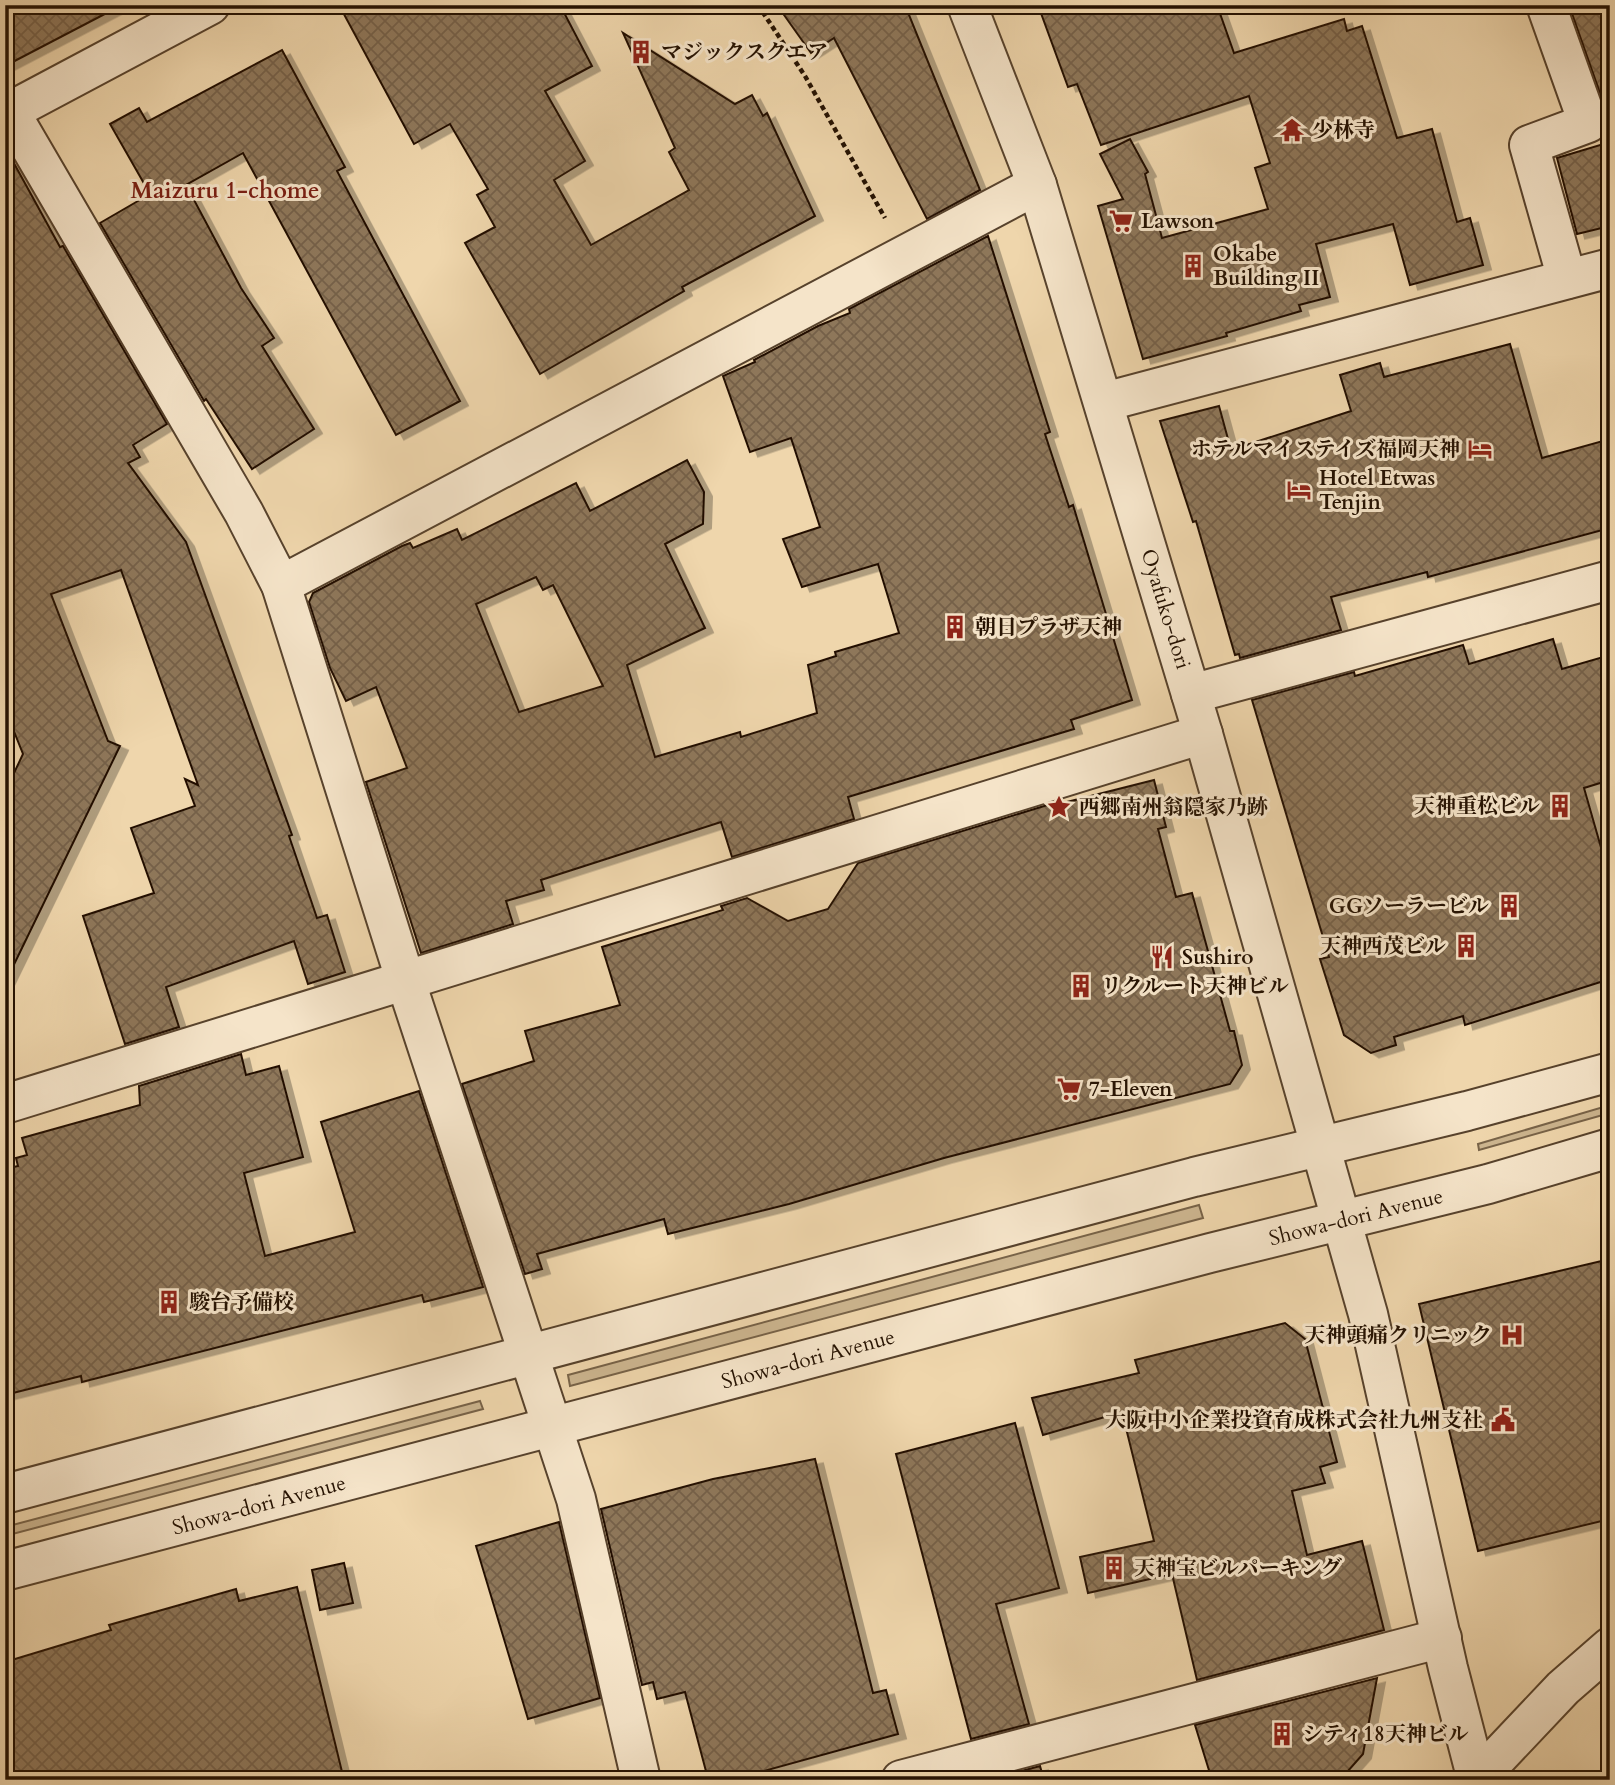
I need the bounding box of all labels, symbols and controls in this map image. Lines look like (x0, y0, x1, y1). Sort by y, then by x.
building icon: マジックスクエア (627, 38, 655, 66)
place label: マジックスクエア (661, 38, 828, 67)
temple icon: 少林寺 (1278, 116, 1306, 144)
place label: 少林寺 (1312, 116, 1375, 145)
district label: Maizuru 1-chome (131, 175, 319, 206)
supermarket icon: Lawson (1107, 207, 1135, 235)
place label: Lawson (1141, 207, 1215, 236)
place label: Okabe Building II (1213, 240, 1319, 293)
building icon: Okabe Building II (1179, 252, 1207, 280)
place label: ホテルマイステイズ福岡天神 (1191, 435, 1460, 464)
hotel icon: ホテルマイステイズ福岡天神 (1466, 435, 1494, 463)
place label: Hotel Etwas Tenjin (1319, 464, 1435, 517)
hotel icon: Hotel Etwas Tenjin (1285, 476, 1313, 504)
street label: Oyafuko-dori (1133, 545, 1198, 673)
building icon: 朝日プラザ天神 (941, 613, 969, 641)
place label: 朝日プラザ天神 (975, 613, 1122, 642)
place label: 天神重松ビル (1414, 792, 1540, 821)
building icon: 天神重松ビル (1546, 792, 1574, 820)
place icon: 西郷南州翁隠家乃跡 (1045, 793, 1073, 821)
place label: 西郷南州翁隠家乃跡 (1079, 793, 1268, 822)
place label: GGソーラービル (1329, 892, 1489, 921)
building icon: GGソーラービル (1495, 892, 1523, 920)
place label: 天神西茂ビル (1320, 932, 1446, 961)
building icon: 天神西茂ビル (1452, 932, 1480, 960)
restaurant icon: Sushiro (1148, 943, 1176, 971)
place label: Sushiro (1182, 943, 1254, 972)
building icon: リクルート天神ビル (1067, 972, 1095, 1000)
place label: リクルート天神ビル (1101, 972, 1289, 1001)
supermarket icon: 7-Eleven (1055, 1075, 1083, 1103)
place label: 7-Eleven (1089, 1075, 1173, 1104)
street label: Showa-dori Avenue (1266, 1182, 1446, 1253)
building icon: 駿台予備校 (155, 1288, 183, 1316)
place label: 駿台予備校 (189, 1288, 294, 1317)
place label: 天神頭痛クリニック (1304, 1321, 1492, 1350)
hospital icon: 天神頭痛クリニック (1498, 1321, 1526, 1349)
street label: Showa-dori Avenue (718, 1322, 898, 1397)
place label: 大阪中小企業投資育成株式会社九州支社 (1105, 1406, 1483, 1435)
public building icon: 大阪中小企業投資育成株式会社九州支社 (1489, 1406, 1517, 1434)
street label: Showa-dori Avenue (169, 1468, 349, 1543)
building icon: 天神宝ビルパーキング (1100, 1554, 1128, 1582)
place label: 天神宝ビルパーキング (1134, 1554, 1342, 1583)
building icon: シティ18天神ビル (1268, 1720, 1296, 1748)
place label: シティ18天神ビル (1302, 1720, 1469, 1749)

